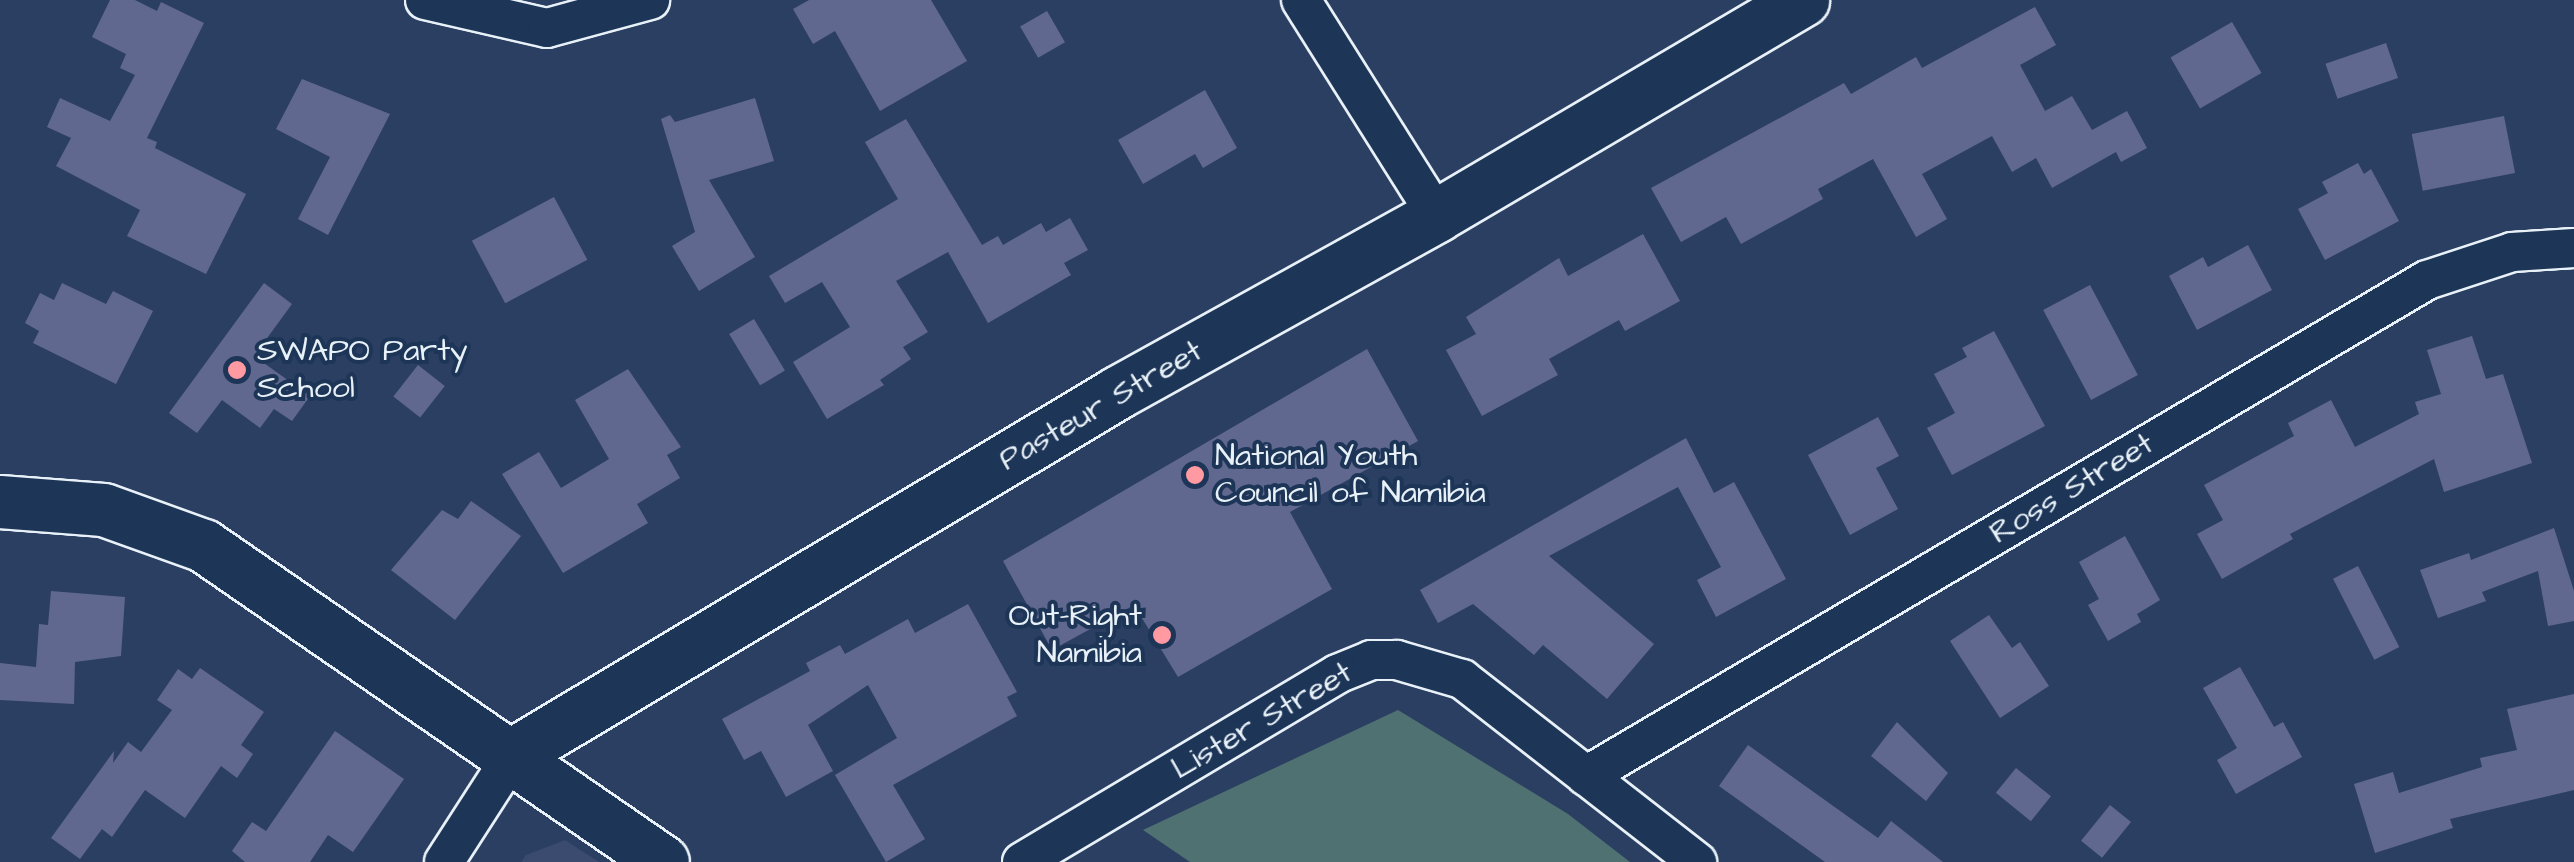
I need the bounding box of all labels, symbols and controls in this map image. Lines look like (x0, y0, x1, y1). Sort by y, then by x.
street label: Pasteur Street (992, 332, 1210, 480)
place label: SWAPO Party School (257, 333, 468, 408)
marker: SWAPO Party School (226, 359, 248, 381)
street label: Ross Street (1983, 425, 2161, 553)
place label: National Youth Council of Namibia (1215, 438, 1486, 513)
marker: National Youth Council of Namibia (1184, 464, 1206, 486)
place label: Out-Right Namibia (1008, 598, 1142, 673)
marker: Out-Right Namibia (1151, 624, 1173, 646)
street label: Lister Street (1165, 654, 1359, 788)

